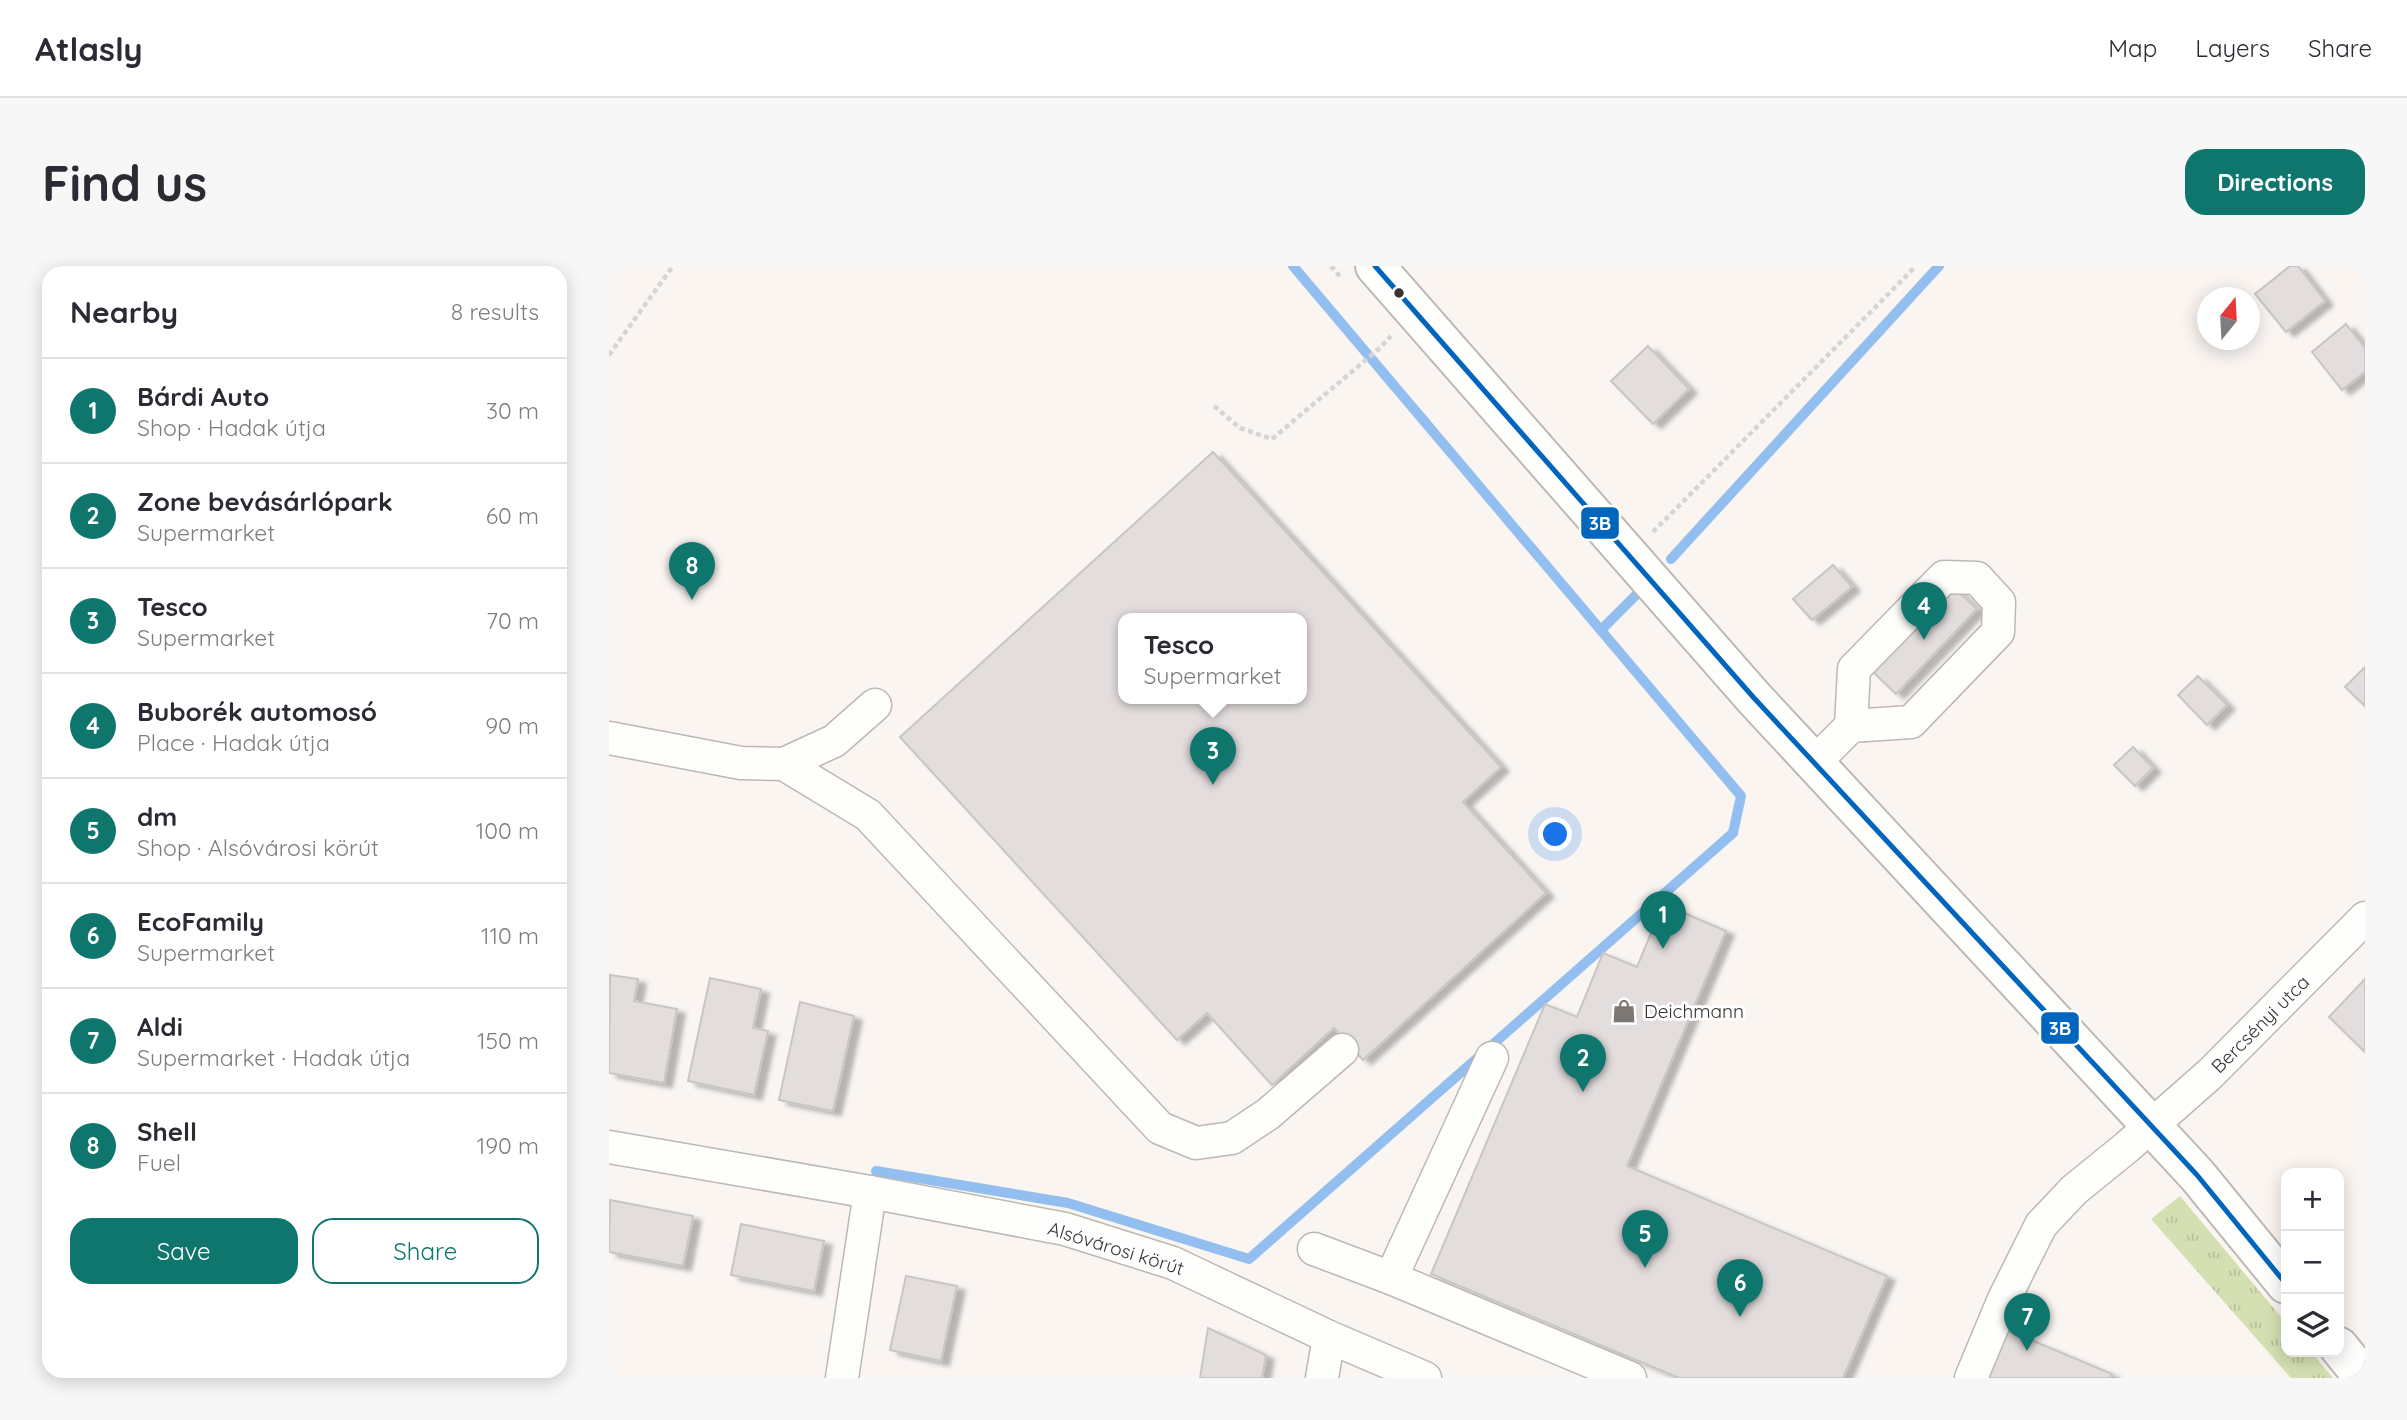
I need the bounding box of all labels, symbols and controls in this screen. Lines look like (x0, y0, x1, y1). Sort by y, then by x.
text: Atlasly (35, 28, 143, 69)
text: Map (2108, 33, 2157, 63)
text: Layers (2195, 33, 2270, 63)
text: Share (2308, 33, 2372, 63)
button: Directions (2185, 149, 2365, 215)
text: Find us (42, 152, 207, 213)
unlabelled marker (1392, 286, 1406, 300)
north arrow (2197, 287, 2260, 350)
text: Nearby (70, 293, 178, 331)
text: 8 results (451, 297, 539, 326)
text: Bárdi Auto (137, 380, 269, 413)
text: 1 (89, 396, 97, 425)
text: 30 m (486, 396, 539, 425)
text: Shop · Hadak útja (137, 413, 326, 442)
text: Zone bevásárlópark (137, 485, 393, 518)
text: 2 (86, 501, 100, 530)
text: 60 m (486, 501, 539, 530)
line badge: 3B (1580, 506, 1620, 540)
text: 3B (1589, 511, 1611, 535)
text: Supermarket (137, 518, 275, 547)
pin: 8 (669, 542, 715, 600)
pin: 4 (1901, 582, 1947, 640)
text: Tesco (137, 590, 208, 623)
text: 3 (87, 606, 99, 635)
text: 70 m (486, 606, 539, 635)
popup (1118, 613, 1307, 704)
text: Supermarket (137, 623, 275, 652)
text: Tesco (1143, 628, 1214, 661)
text: Supermarket (1143, 661, 1282, 690)
text: Buborék automosó (137, 695, 377, 728)
text: 4 (86, 711, 100, 740)
text: 90 m (485, 711, 539, 740)
pin: 3 (1190, 727, 1236, 785)
text: Place · Hadak útja (137, 728, 330, 757)
text: dm (137, 800, 177, 833)
text: 5 (86, 816, 100, 845)
text: 100 m (476, 816, 539, 845)
your location (1538, 817, 1572, 851)
text: Shop · Alsóvárosi körút (137, 833, 379, 862)
pin: 1 (1640, 891, 1686, 949)
text: EcoFamily (137, 905, 264, 938)
text: 6 (87, 921, 99, 950)
text: 110 m (481, 921, 539, 950)
text: Supermarket (137, 938, 275, 967)
street label: Bercsényi utca (2206, 970, 2314, 1078)
shop icon: Deichmann (1610, 997, 1638, 1025)
place label: Deichmann (1644, 999, 1744, 1023)
text: Aldi (137, 1010, 183, 1043)
line badge: 3B (2040, 1011, 2080, 1045)
text: 3B (2049, 1016, 2071, 1040)
text: 7 (87, 1026, 99, 1055)
text: 150 m (477, 1026, 539, 1055)
pin: 2 (1560, 1034, 1606, 1092)
text: Supermarket · Hadak útja (137, 1043, 410, 1072)
text: Shell (137, 1115, 197, 1148)
text: 8 (87, 1131, 99, 1160)
text: 190 m (477, 1131, 539, 1160)
text: Fuel (137, 1148, 181, 1177)
map controls (2281, 1168, 2344, 1357)
button: + (2281, 1168, 2344, 1231)
pin: 5 (1622, 1210, 1668, 1268)
street label: Alsóvárosi körút (1045, 1216, 1187, 1280)
button: Save (70, 1218, 298, 1284)
button: Share (312, 1218, 539, 1284)
button: − (2281, 1231, 2344, 1294)
pin: 6 (1717, 1259, 1763, 1317)
pin: 7 (2004, 1293, 2050, 1351)
button: layers (2281, 1294, 2344, 1357)

